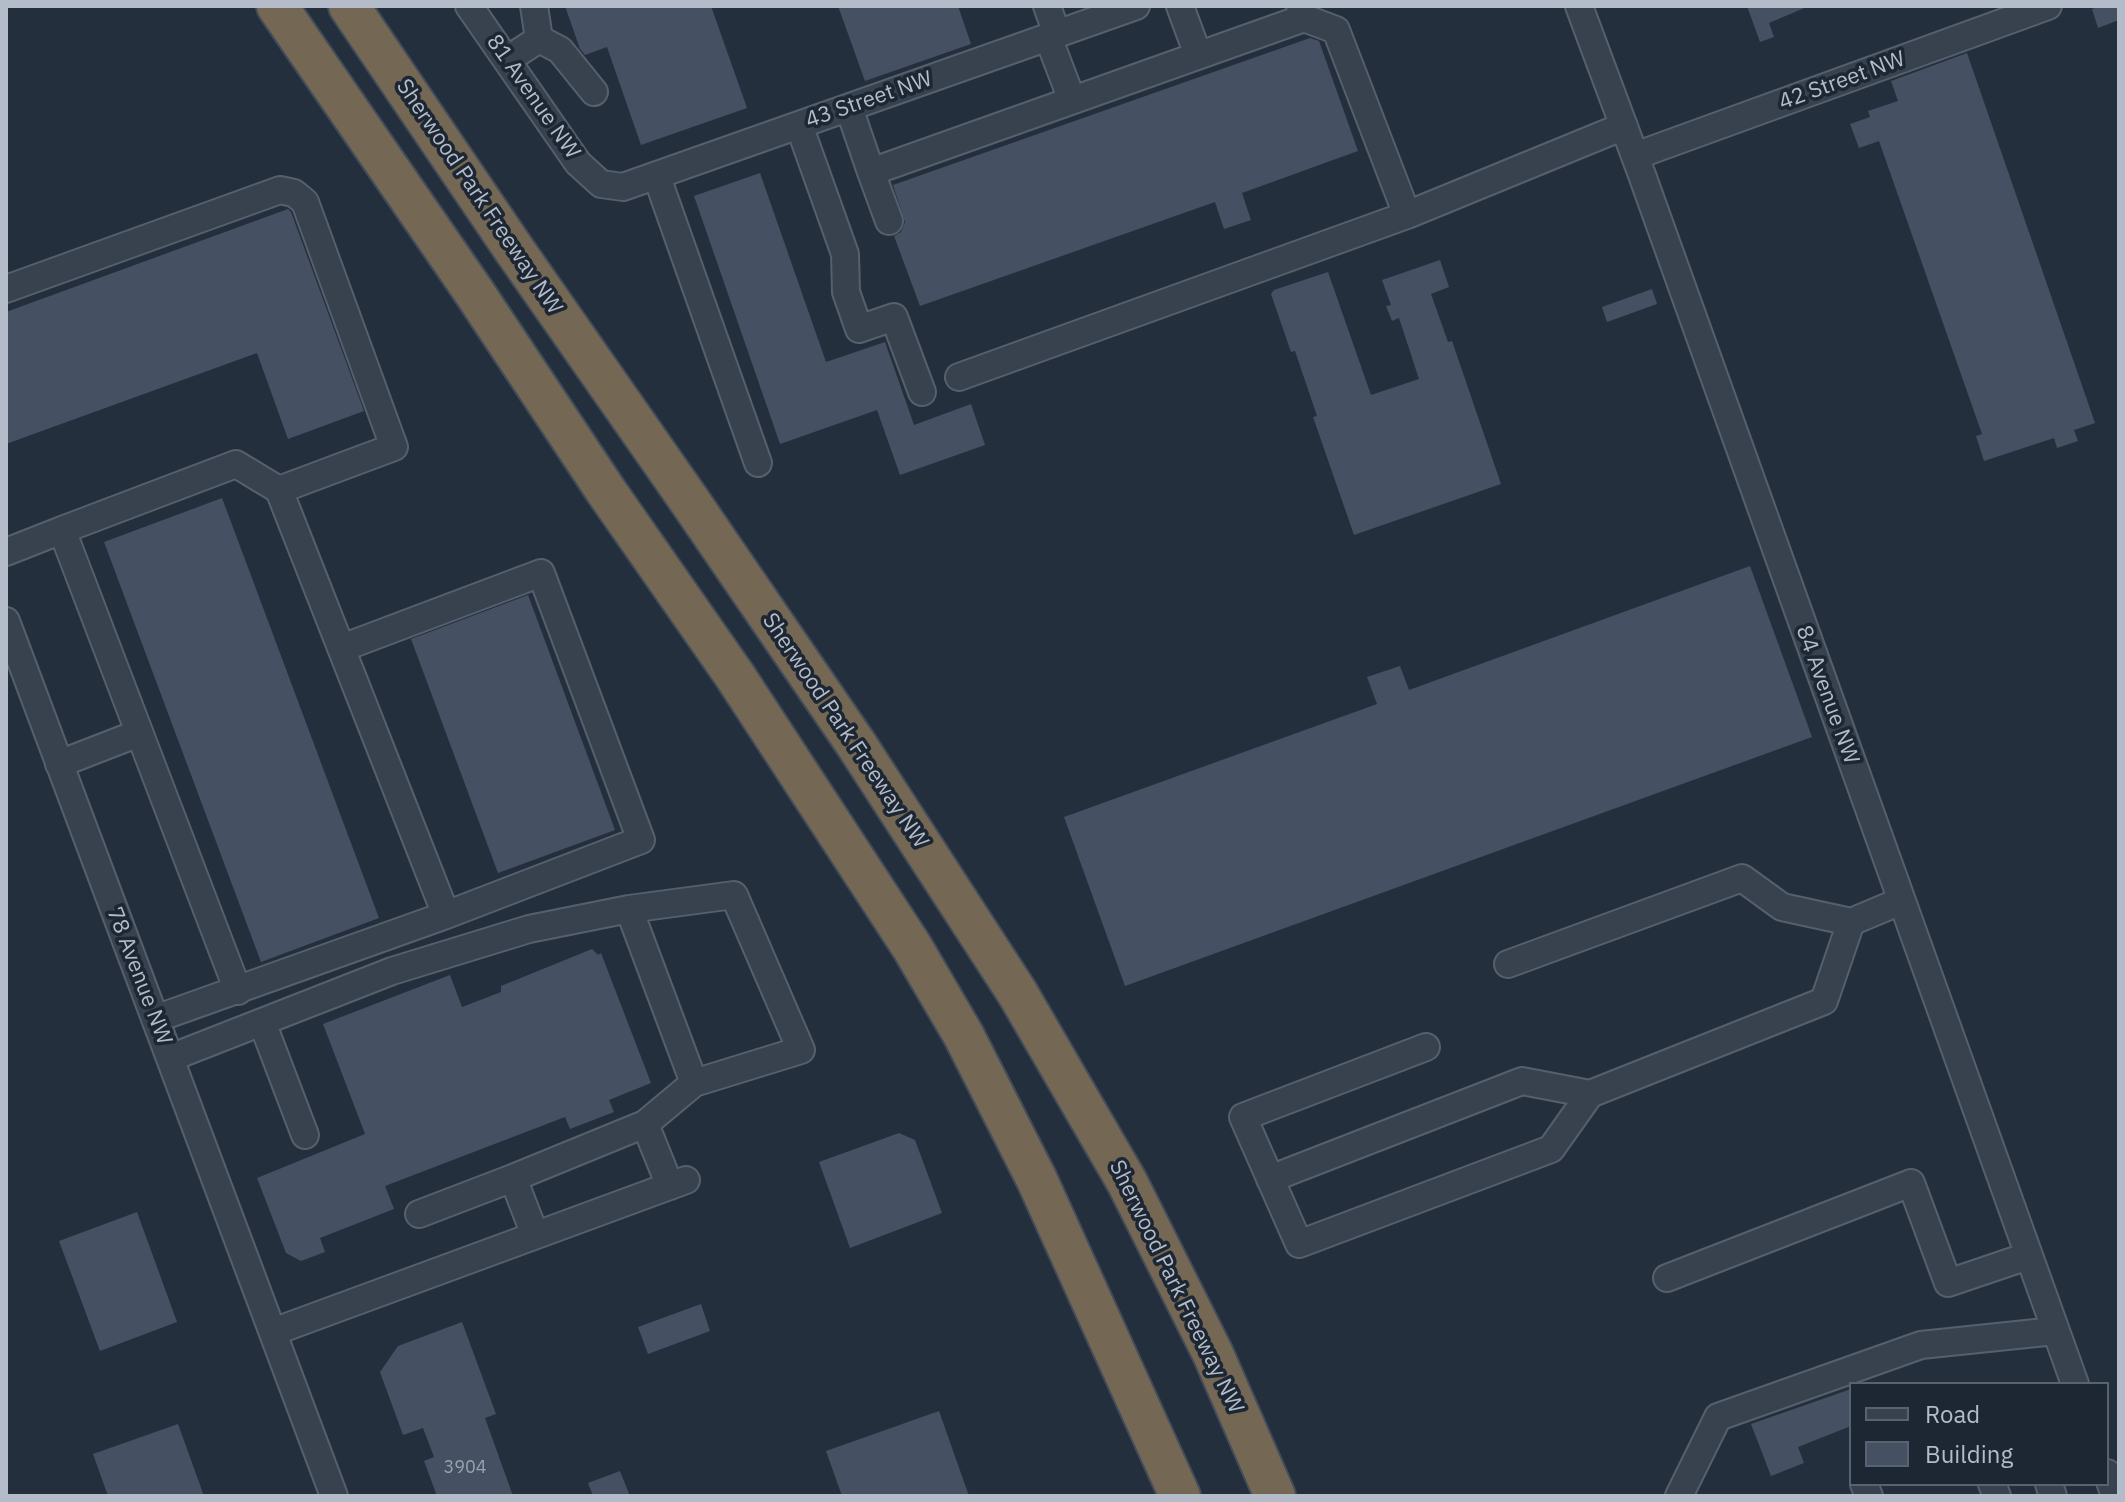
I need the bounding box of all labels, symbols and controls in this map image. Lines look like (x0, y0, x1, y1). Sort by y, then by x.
street label: 81 Avenue NW (480, 30, 586, 164)
street label: 42 Street NW (1775, 46, 1909, 116)
street label: 43 Street NW (802, 66, 936, 134)
street label: Sherwood Park Freeway NW (390, 74, 568, 320)
street label: Sherwood Park Freeway NW (756, 608, 934, 854)
street label: 84 Avenue NW (1790, 622, 1864, 768)
street label: 78 Avenue NW (101, 903, 177, 1049)
street label: Sherwood Park Freeway NW (1103, 1156, 1249, 1418)
legend (1849, 1382, 2109, 1486)
text: Road (1925, 1398, 1980, 1430)
text: Building (1925, 1438, 2013, 1470)
house number: 3904 (443, 1457, 487, 1479)

